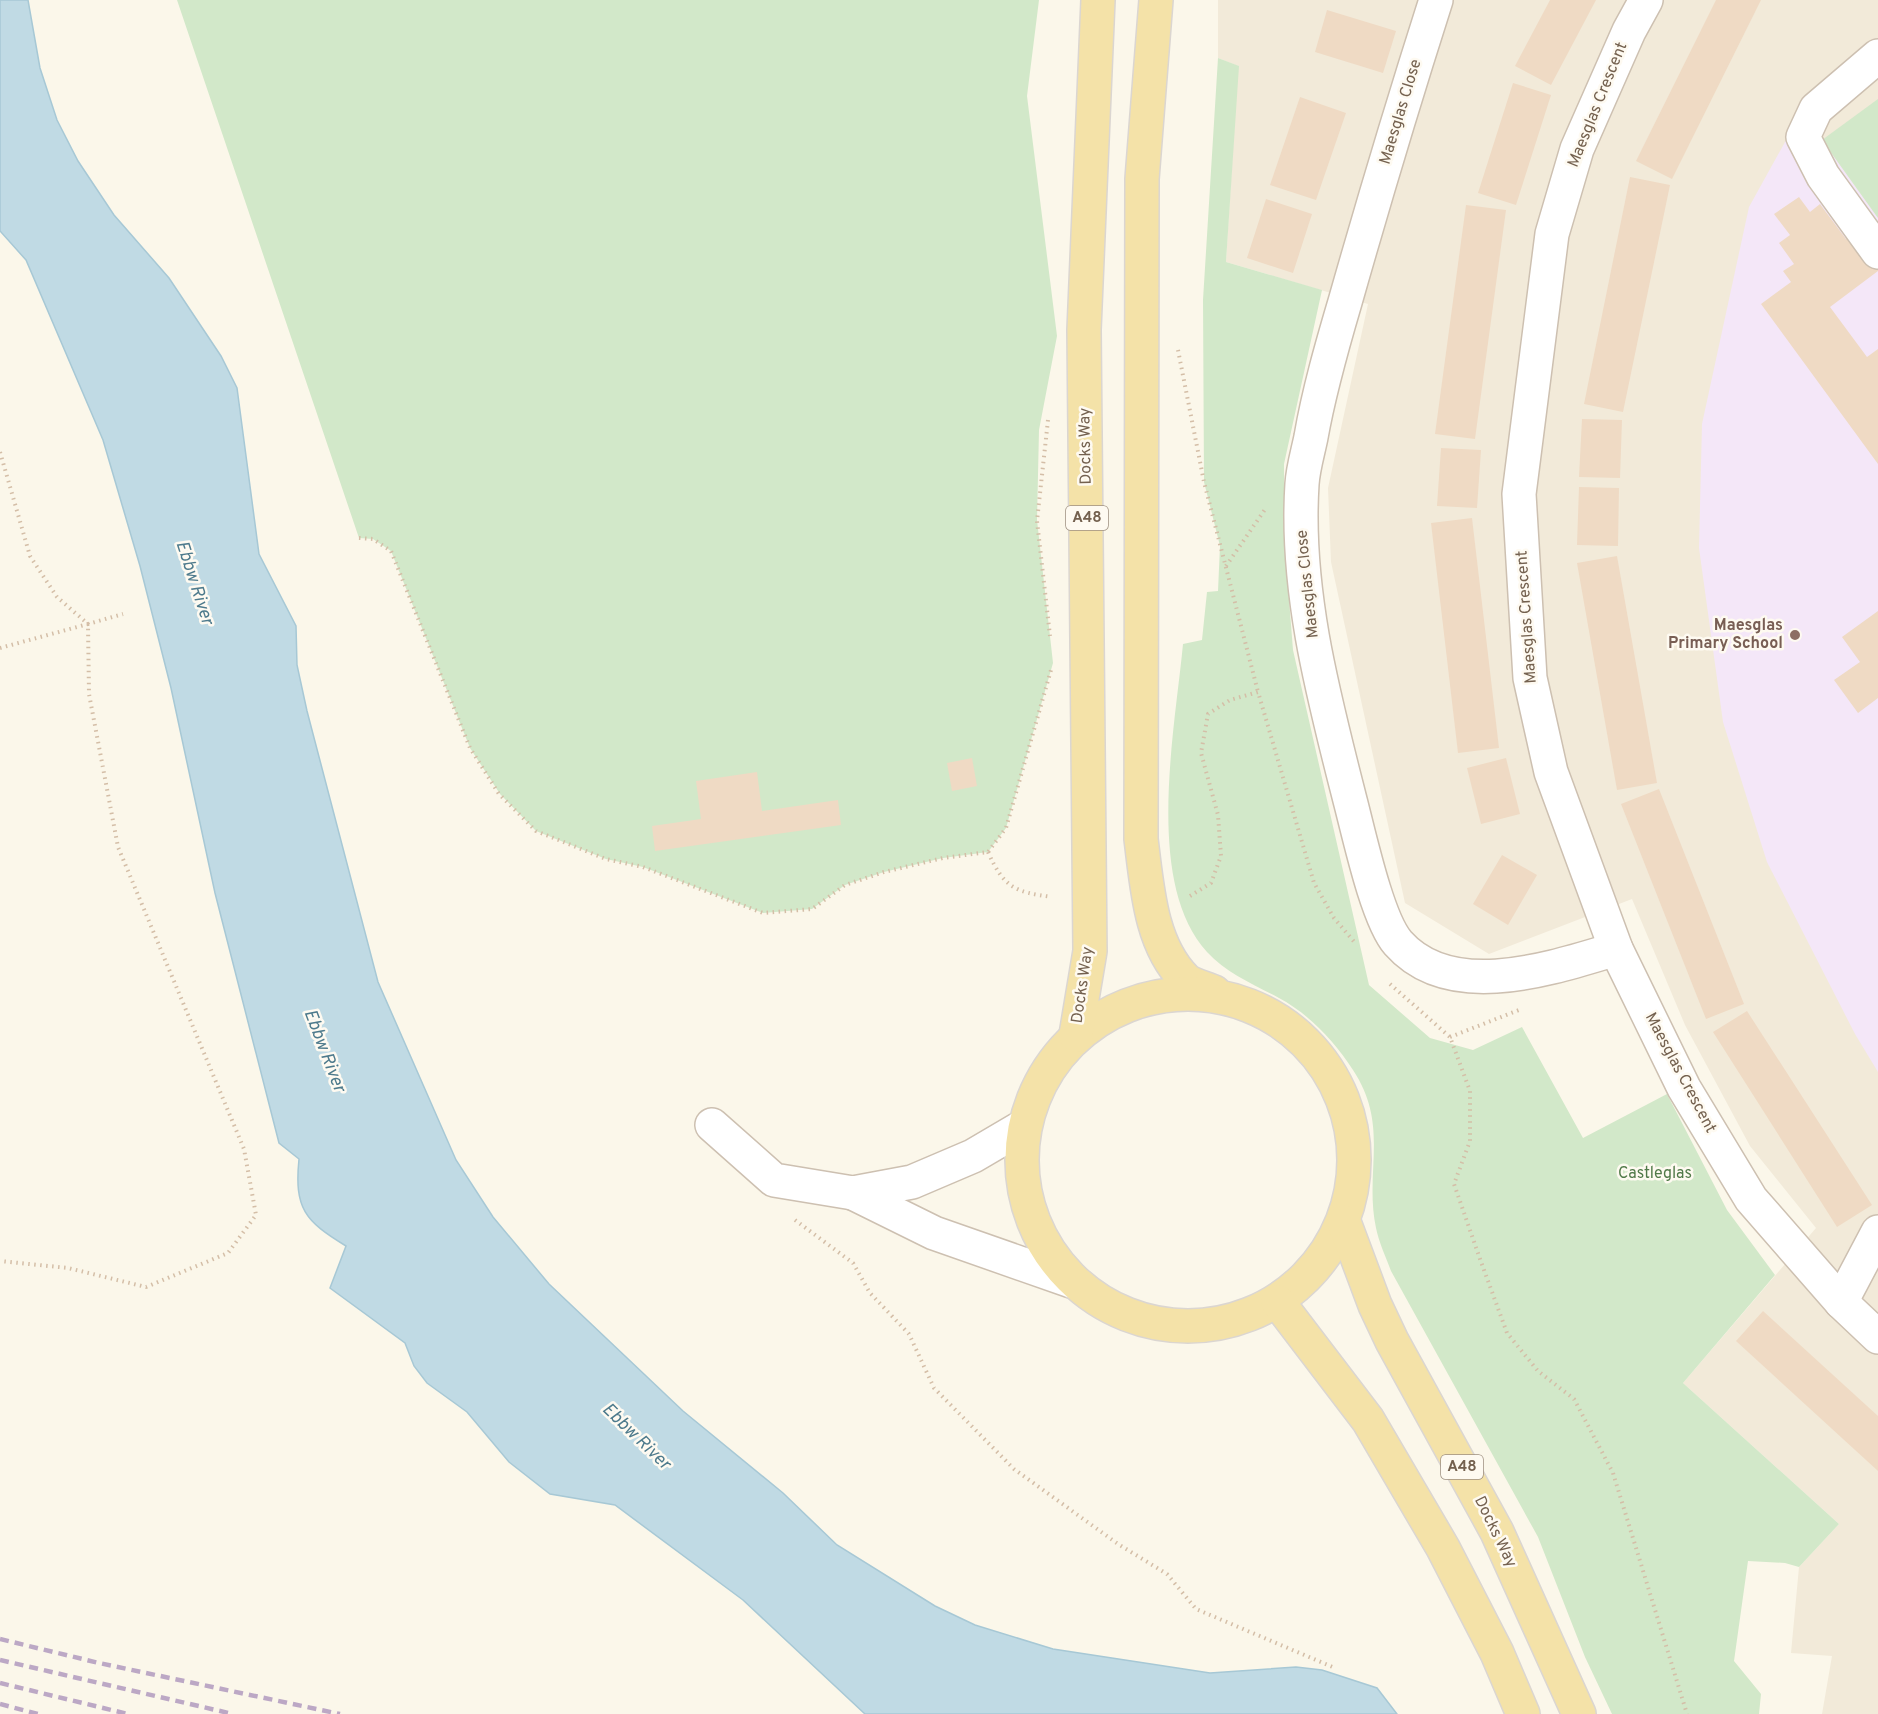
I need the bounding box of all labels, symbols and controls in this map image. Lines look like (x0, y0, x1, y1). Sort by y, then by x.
street label: Maesglas Crescent (1564, 39, 1632, 171)
street label: Maesglas Close (1376, 57, 1426, 167)
street label: Docks Way (1075, 407, 1097, 485)
road number: A48 (1066, 506, 1108, 530)
street label: Maesglas Close (1292, 529, 1324, 639)
water label: Ebbw River (170, 538, 219, 630)
street label: Maesglas Crescent (1512, 550, 1542, 684)
place label: Maesglas Primary School (1668, 616, 1783, 654)
marker: Maesglas Primary School (1788, 628, 1802, 642)
street label: Docks Way (1068, 946, 1098, 1024)
water label: Ebbw River (298, 1006, 351, 1098)
street label: Maesglas Crescent (1640, 1009, 1720, 1137)
park label: Castleglas (1618, 1164, 1692, 1184)
water label: Ebbw River (597, 1399, 677, 1477)
road number: A48 (1441, 1455, 1483, 1479)
street label: Docks Way (1469, 1493, 1521, 1571)

